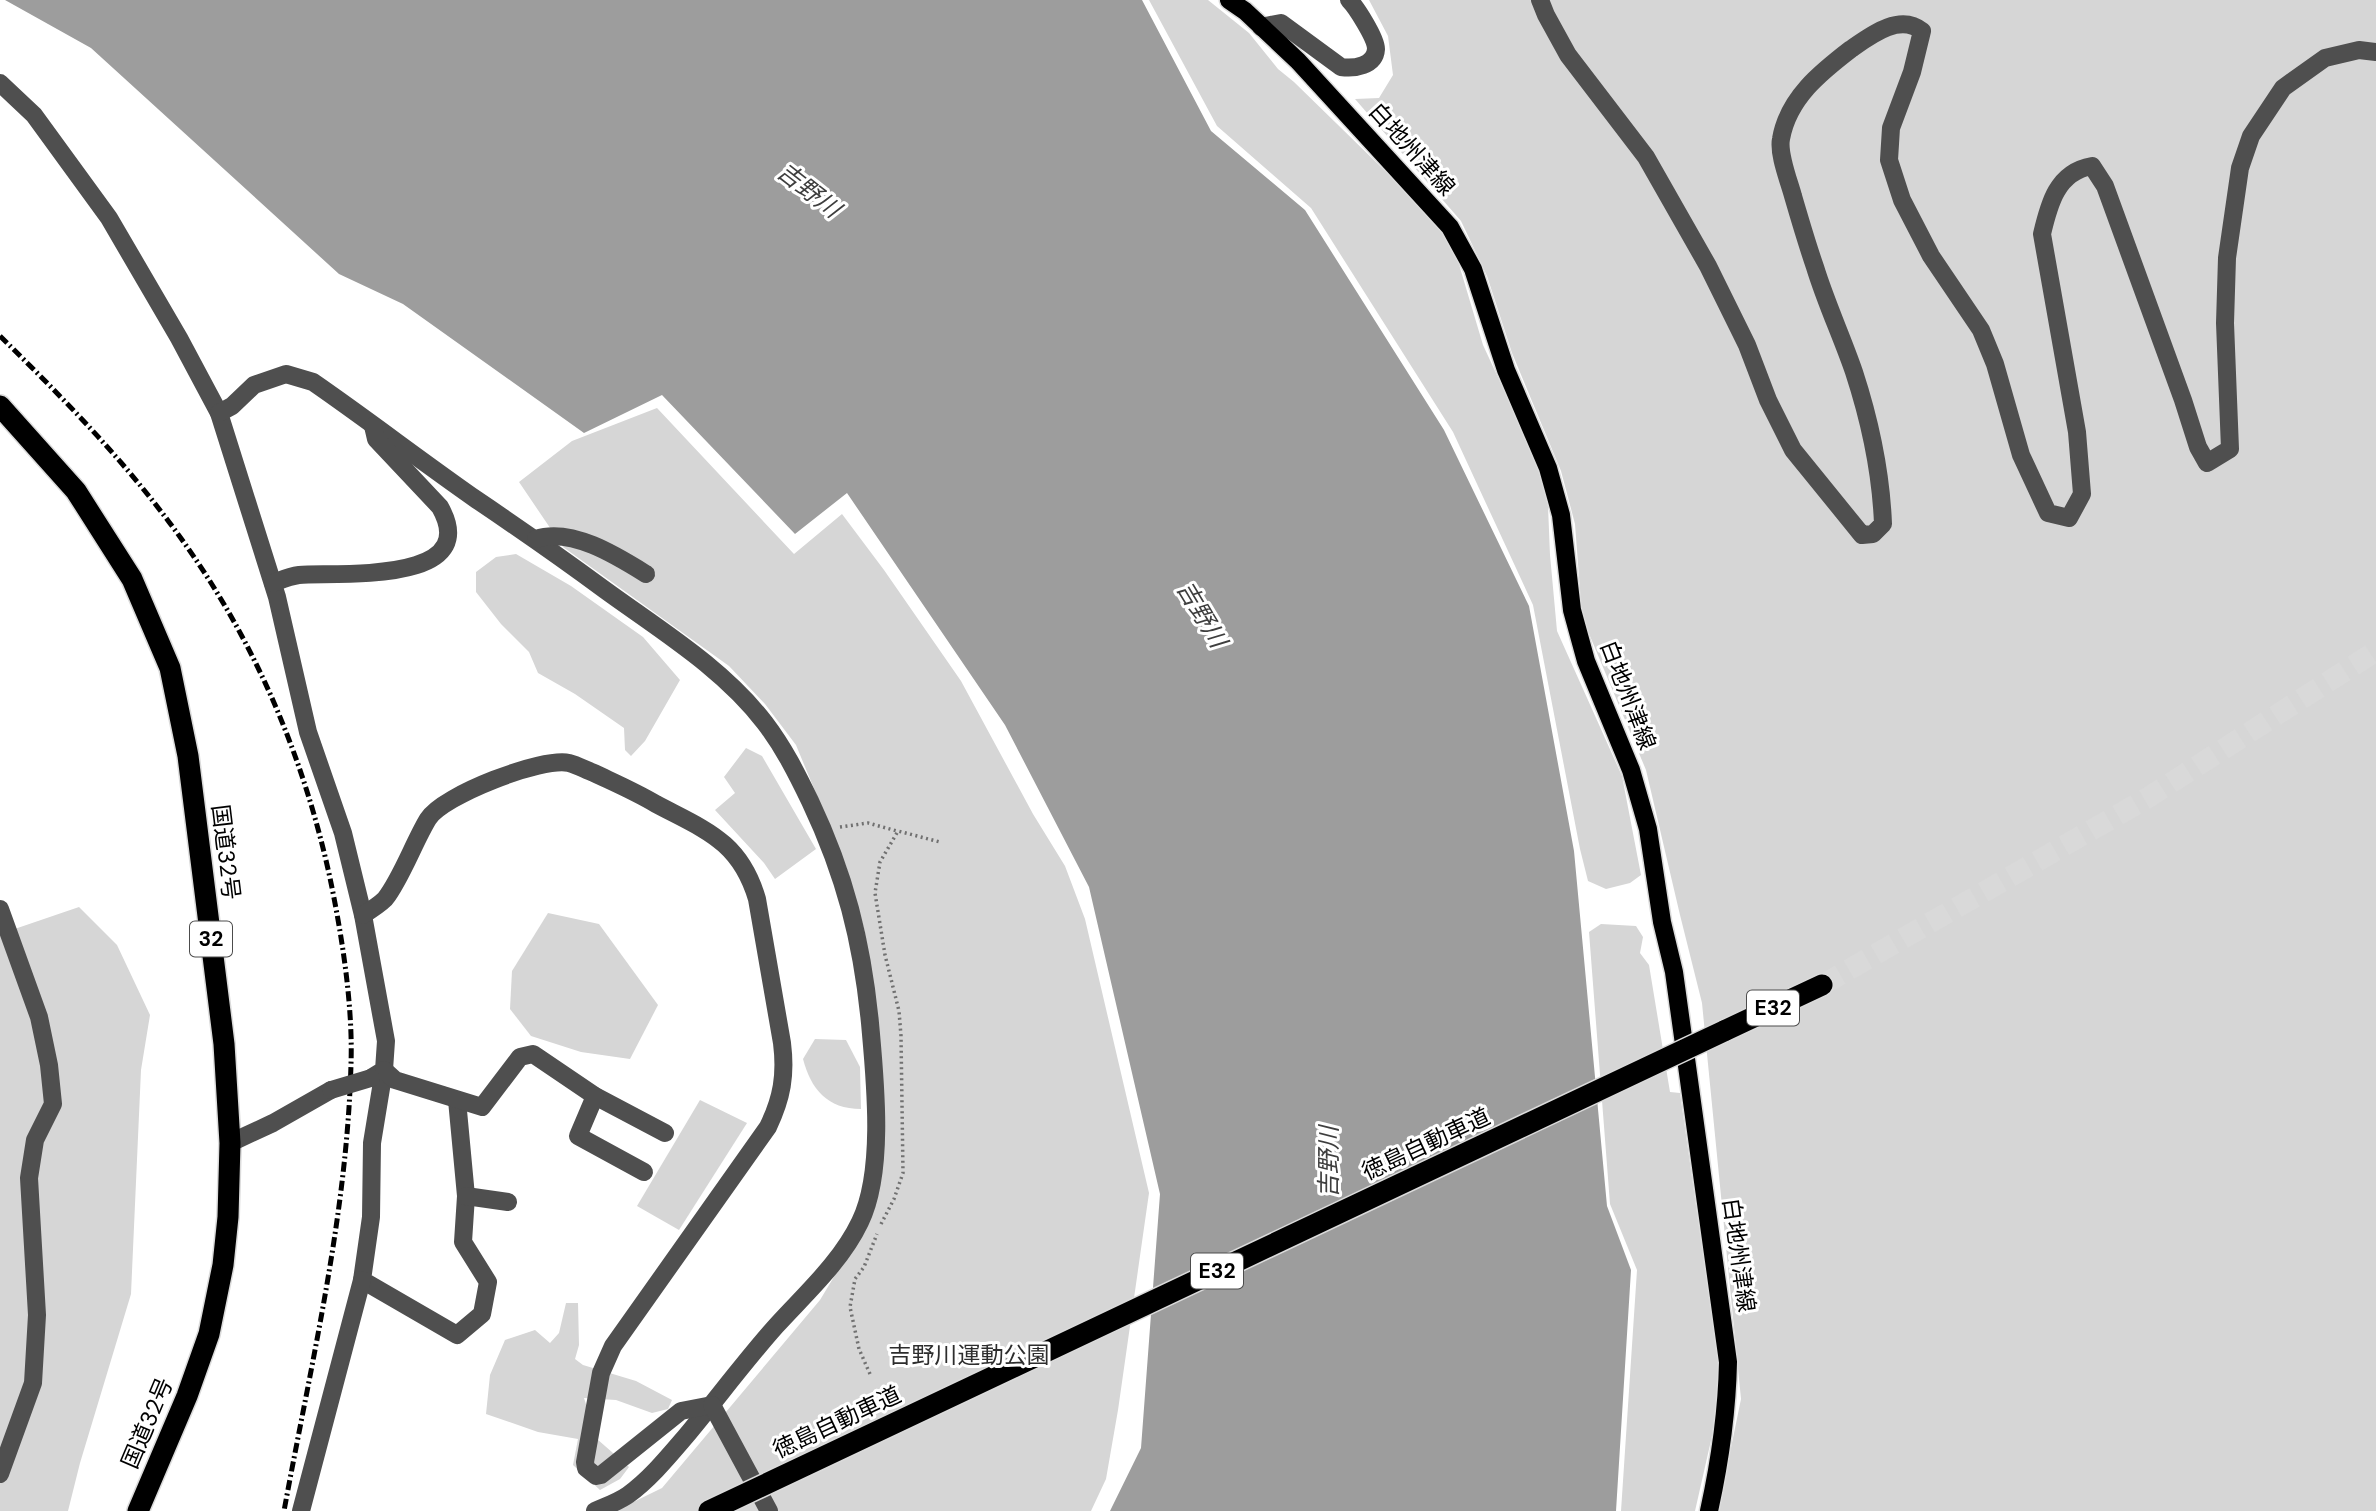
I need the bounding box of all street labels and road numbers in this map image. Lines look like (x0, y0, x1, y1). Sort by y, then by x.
street label: 白地州津線 (1362, 96, 1462, 202)
street label: 白地州津線 (1593, 636, 1663, 754)
street label: 国道32号 (205, 803, 247, 901)
road number: 32 (190, 922, 232, 956)
road number: E32 (1747, 990, 1799, 1026)
street label: 徳島自動車道 (1357, 1101, 1495, 1187)
street label: 白地州津線 (1716, 1196, 1762, 1314)
road number: E32 (1191, 1254, 1243, 1288)
street label: 国道32号 (114, 1373, 180, 1473)
street label: 徳島自動車道 (768, 1379, 906, 1465)

